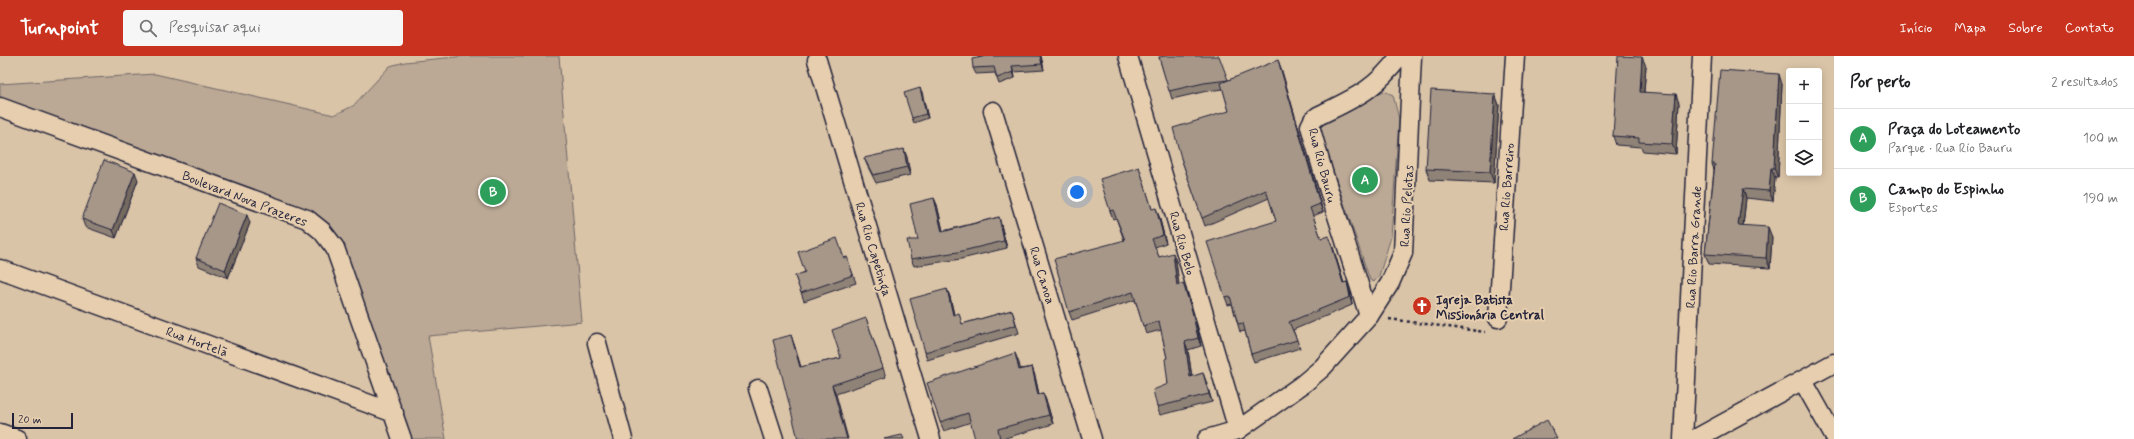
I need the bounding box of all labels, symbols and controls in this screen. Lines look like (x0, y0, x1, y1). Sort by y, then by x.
search box (123, 10, 403, 46)
text: Turnpoint (20, 16, 99, 41)
icon: search (137, 17, 159, 39)
text: Pesquisar aqui (169, 18, 261, 38)
text: Início (1899, 19, 1932, 37)
text: Mapa (1954, 19, 1986, 37)
text: Sobre (2008, 19, 2043, 37)
text: Contato (2065, 19, 2114, 37)
map controls (1786, 68, 1822, 176)
button: + (1786, 68, 1822, 104)
text: Por perto (1850, 71, 1911, 93)
text: 2 resultados (2051, 74, 2118, 91)
button: − (1786, 104, 1822, 140)
text: Praça do Loteamento (1888, 120, 2020, 140)
street label: Rua Rio Bauru (1303, 126, 1340, 205)
text: A (1859, 130, 1867, 147)
text: 100 m (2083, 130, 2118, 147)
button: layers (1786, 140, 1822, 176)
text: Parque · Rua Rio Bauru (1888, 140, 2012, 157)
street label: Rua Rio Barreiro (1496, 143, 1519, 232)
street label: Rua Rio Pelotas (1397, 164, 1418, 248)
pin: A (1352, 165, 1378, 195)
street label: Boulevard Nova Prazeres (179, 168, 310, 231)
pin: B (480, 177, 506, 207)
text: Campo do Espinho (1888, 180, 2004, 200)
your location (1067, 182, 1087, 202)
street label: Rua Rio Barra Grande (1683, 185, 1706, 309)
text: B (1859, 190, 1867, 207)
text: 190 m (2083, 190, 2118, 207)
street label: Rua Rio Capetinga (848, 200, 895, 299)
text: Esportes (1888, 200, 1938, 217)
street label: Rua Rio Belo (1164, 210, 1199, 277)
street label: Rua Canoa (1025, 245, 1058, 306)
place label: Igreja Batista Missionária Central (1436, 292, 1545, 324)
church icon: Igreja Batista Missionária Central (1411, 295, 1433, 317)
street label: Rua Hortelã (163, 323, 230, 362)
scale bar (12, 411, 73, 430)
text: 20 m (18, 413, 41, 427)

